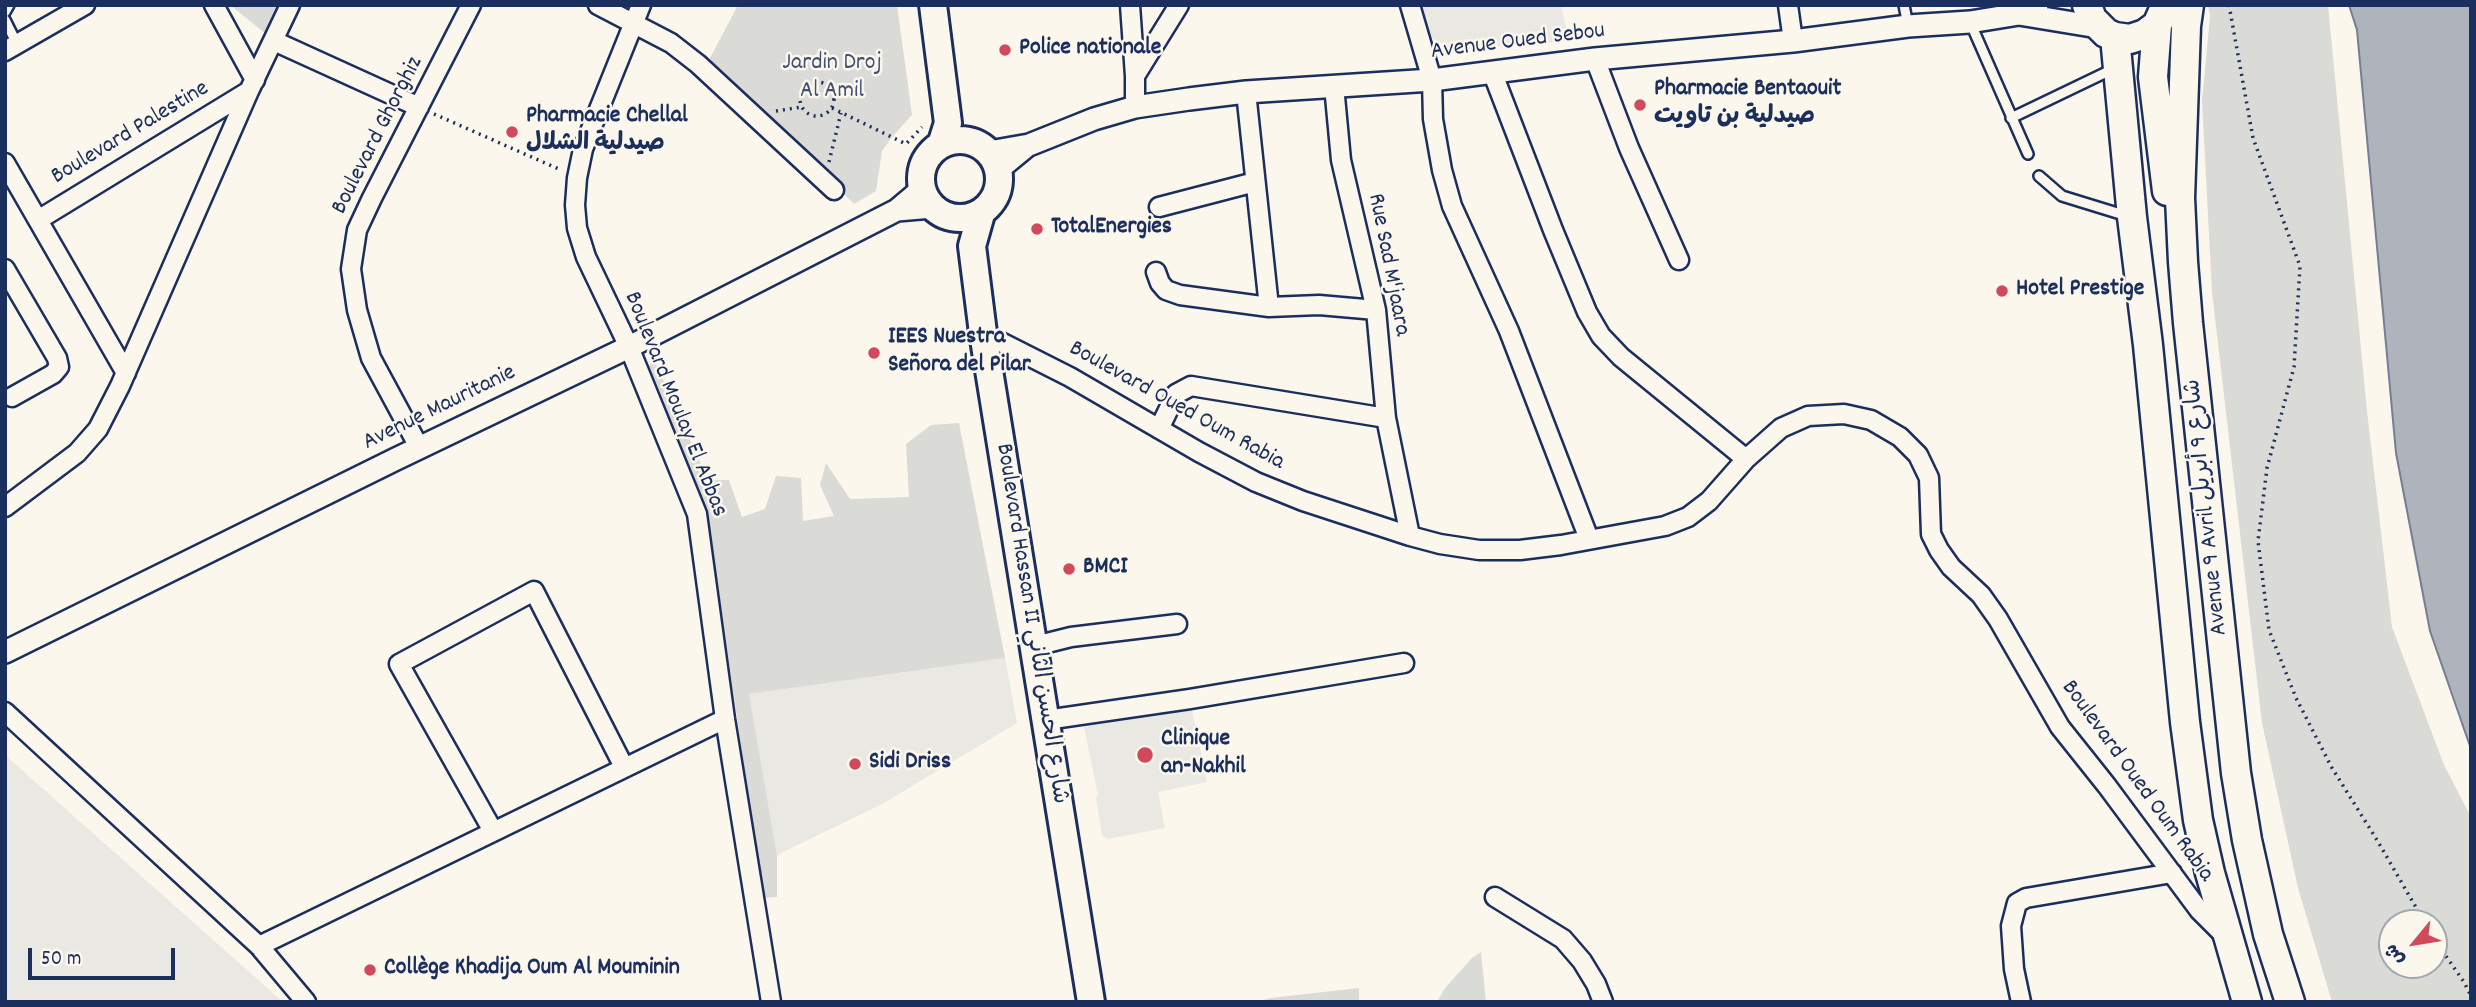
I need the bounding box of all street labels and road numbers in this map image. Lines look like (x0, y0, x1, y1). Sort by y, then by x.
street label: Avenue Oued Sebou (1429, 18, 1607, 68)
street label: Boulevard Ghorghiz (327, 52, 431, 220)
street label: Boulevard Palestine (47, 76, 215, 192)
street label: Rue Sad M'jaara (1359, 191, 1415, 339)
street label: Boulevard Moulay El Abbas (616, 288, 732, 522)
street label: Boulevard Oued Oum Rabia (1063, 336, 1289, 478)
street label: Avenue Mauritanie (359, 360, 521, 458)
street label: Avenue 9 Avril شارع 9 أبريل (2180, 377, 2236, 637)
street label: Boulevard Hassan II شارع الحسن الثاني (987, 442, 1073, 806)
street label: Boulevard Oued Oum Rabia (2053, 676, 2219, 888)

